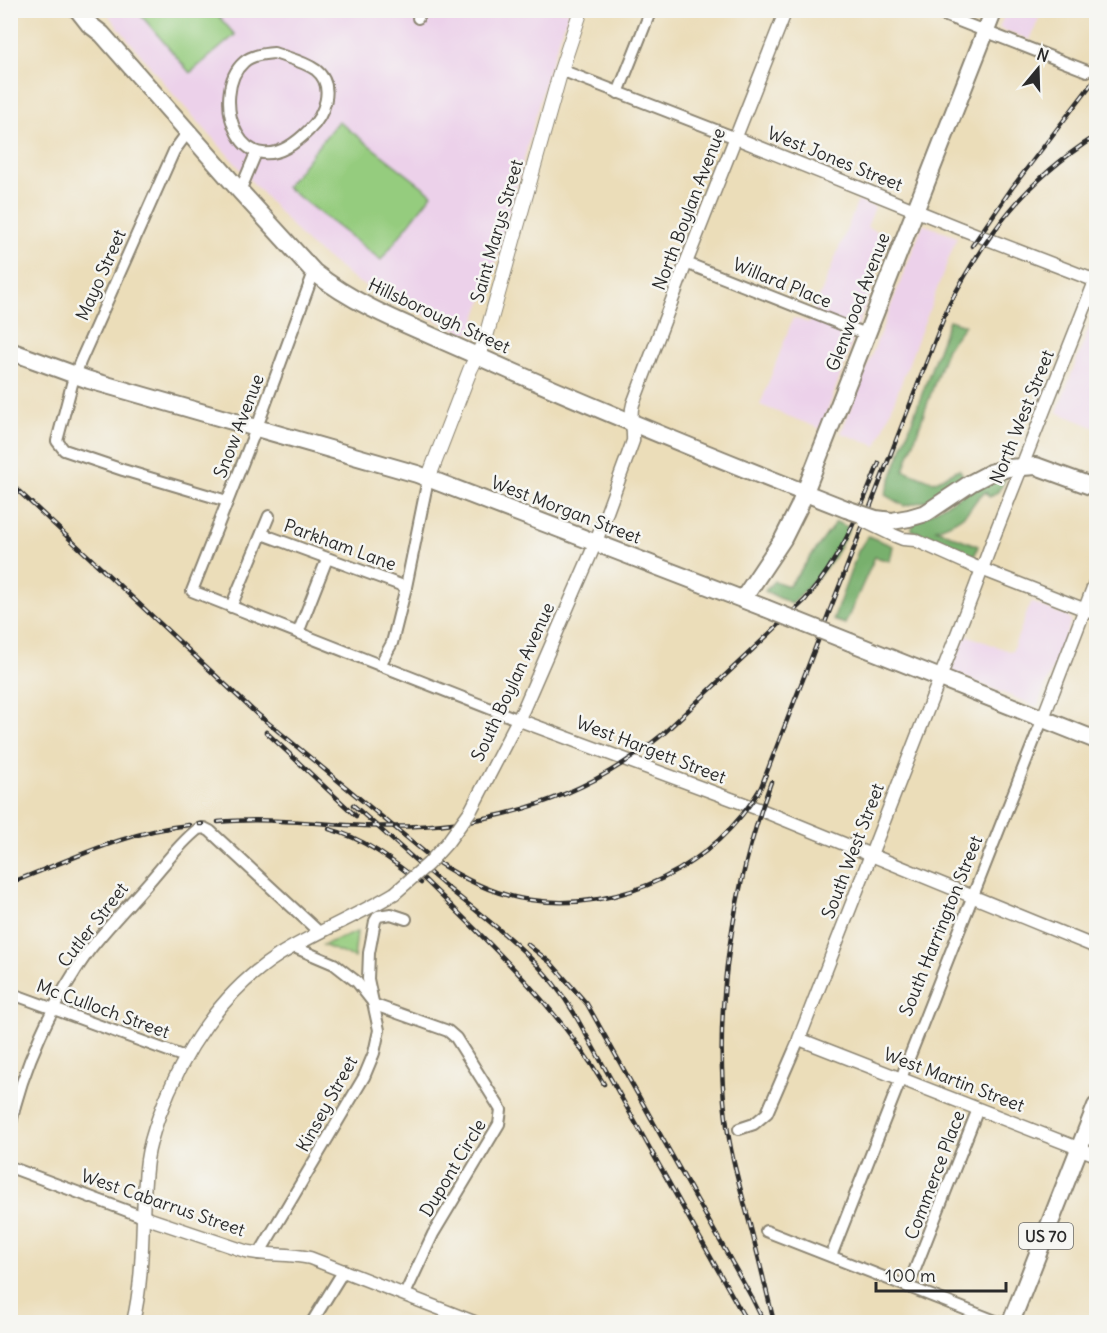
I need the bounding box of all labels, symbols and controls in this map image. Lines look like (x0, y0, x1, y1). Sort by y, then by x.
north arrow (1008, 39, 1068, 99)
text: N (1034, 44, 1051, 66)
street label: West Jones Street (764, 121, 906, 196)
street label: North Boylan Avenue (647, 124, 730, 293)
street label: Saint Marys Street (465, 157, 528, 305)
street label: Mayo Street (70, 226, 131, 324)
street label: Glenwood Avenue (821, 229, 895, 374)
street label: Willard Place (730, 252, 835, 313)
street label: Hillsborough Street (365, 273, 514, 358)
street label: North West Street (984, 346, 1059, 487)
street label: Snow Avenue (208, 371, 269, 481)
street label: West Morgan Street (488, 470, 644, 549)
street label: Parkham Lane (281, 514, 400, 576)
street label: South Boylan Avenue (466, 599, 559, 765)
street label: West Hargett Street (573, 710, 729, 789)
street label: South West Street (816, 780, 889, 922)
street label: South Harrington Street (894, 832, 987, 1019)
street label: Cutler Street (52, 878, 133, 972)
street label: Mc Culloch Street (33, 974, 173, 1043)
street label: West Martin Street (881, 1042, 1028, 1117)
street label: Kinsey Street (291, 1052, 362, 1156)
street label: Commerce Place (899, 1107, 970, 1243)
street label: Dupont Circle (414, 1115, 491, 1221)
street label: West Cabarrus Street (78, 1164, 248, 1241)
road number: US 70 (1019, 1223, 1073, 1249)
scale bar (876, 1255, 1006, 1293)
text: 100 m (885, 1264, 936, 1287)

